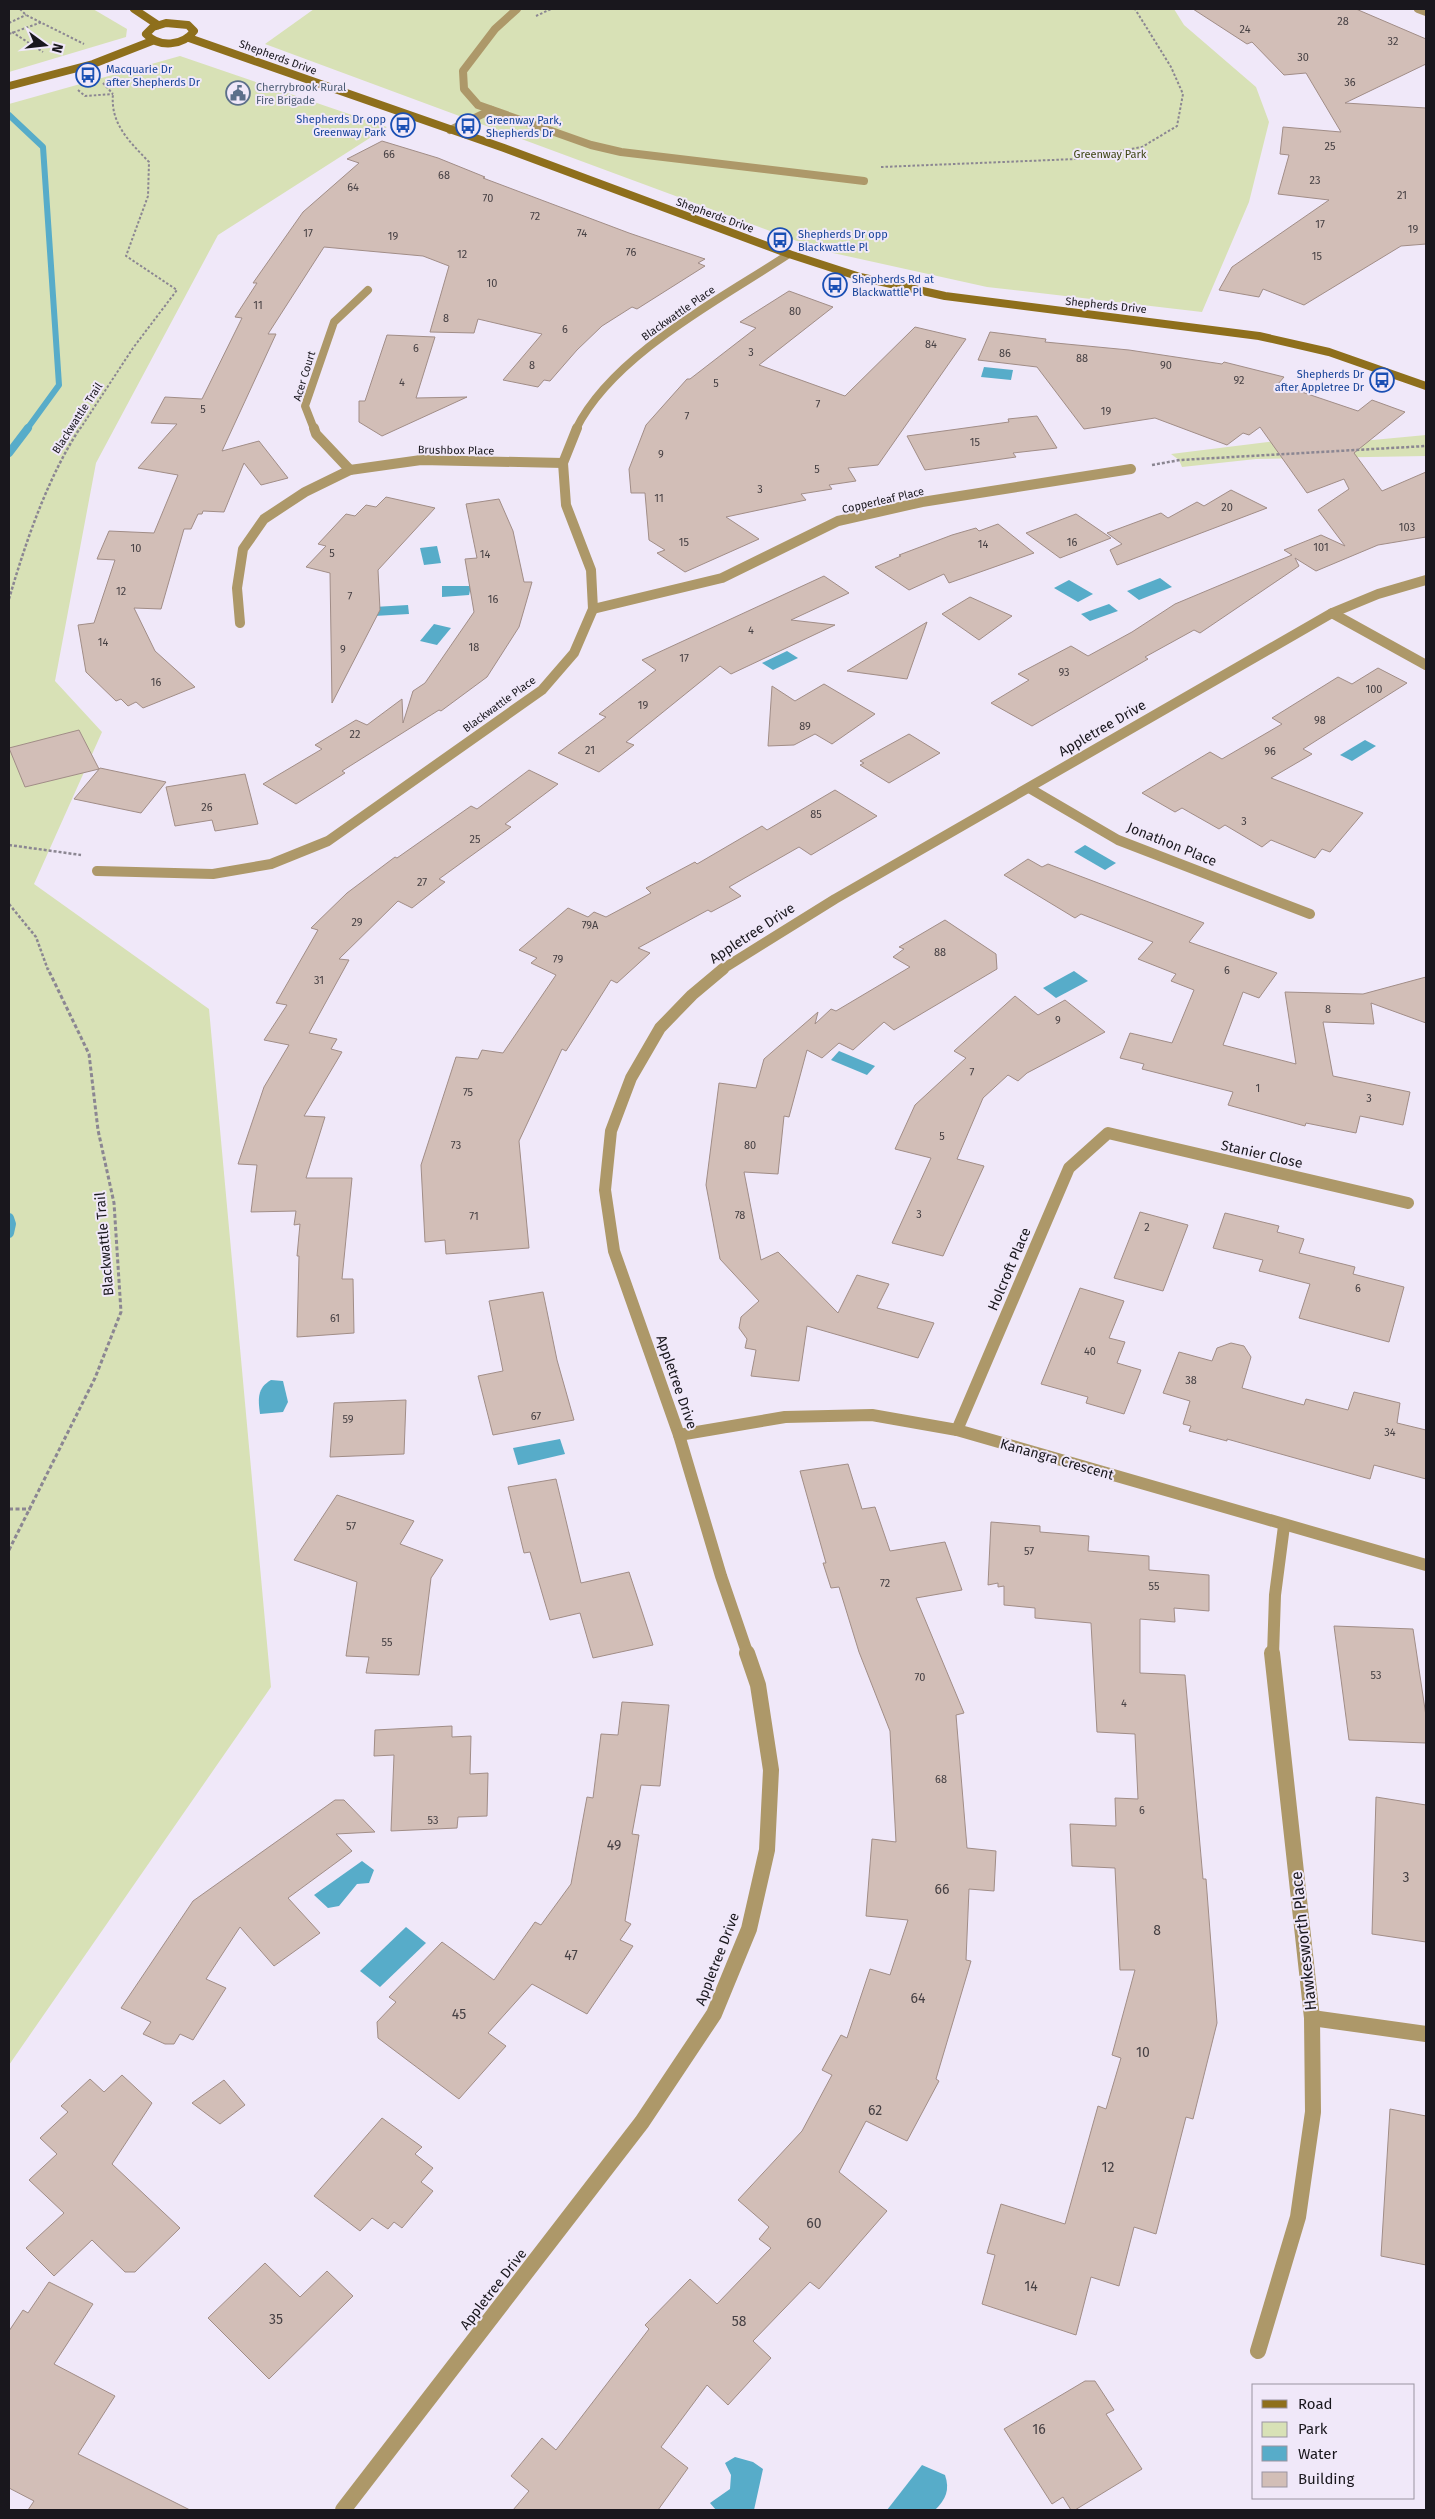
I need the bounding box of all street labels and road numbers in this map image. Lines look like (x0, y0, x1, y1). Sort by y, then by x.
street label: Shepherds Drive (237, 37, 318, 78)
street label: Shepherds Drive (674, 195, 755, 236)
street label: Blackwattle Place (639, 283, 718, 344)
street label: Shepherds Drive (1065, 295, 1147, 316)
street label: Acer Court (291, 350, 318, 403)
street label: Blackwattle Trail (50, 380, 105, 456)
street label: Brushbox Place (418, 443, 494, 458)
street label: Copperleaf Place (841, 485, 925, 516)
street label: Blackwattle Place (460, 674, 538, 735)
street label: Appletree Drive (1055, 697, 1149, 760)
street label: Jonathon Place (1124, 819, 1219, 870)
street label: Appletree Drive (706, 900, 798, 967)
street label: Stanier Close (1219, 1137, 1304, 1172)
street label: Blackwattle Trail (91, 1191, 118, 1297)
street label: Holcroft Place (984, 1225, 1035, 1313)
street label: Appletree Drive (653, 1333, 701, 1431)
street label: Kanangra Crescent (998, 1435, 1117, 1484)
street label: Hawkesworth Place (1287, 1870, 1320, 2012)
street label: Appletree Drive (692, 1910, 743, 2008)
street label: Appletree Drive (456, 2245, 530, 2333)

